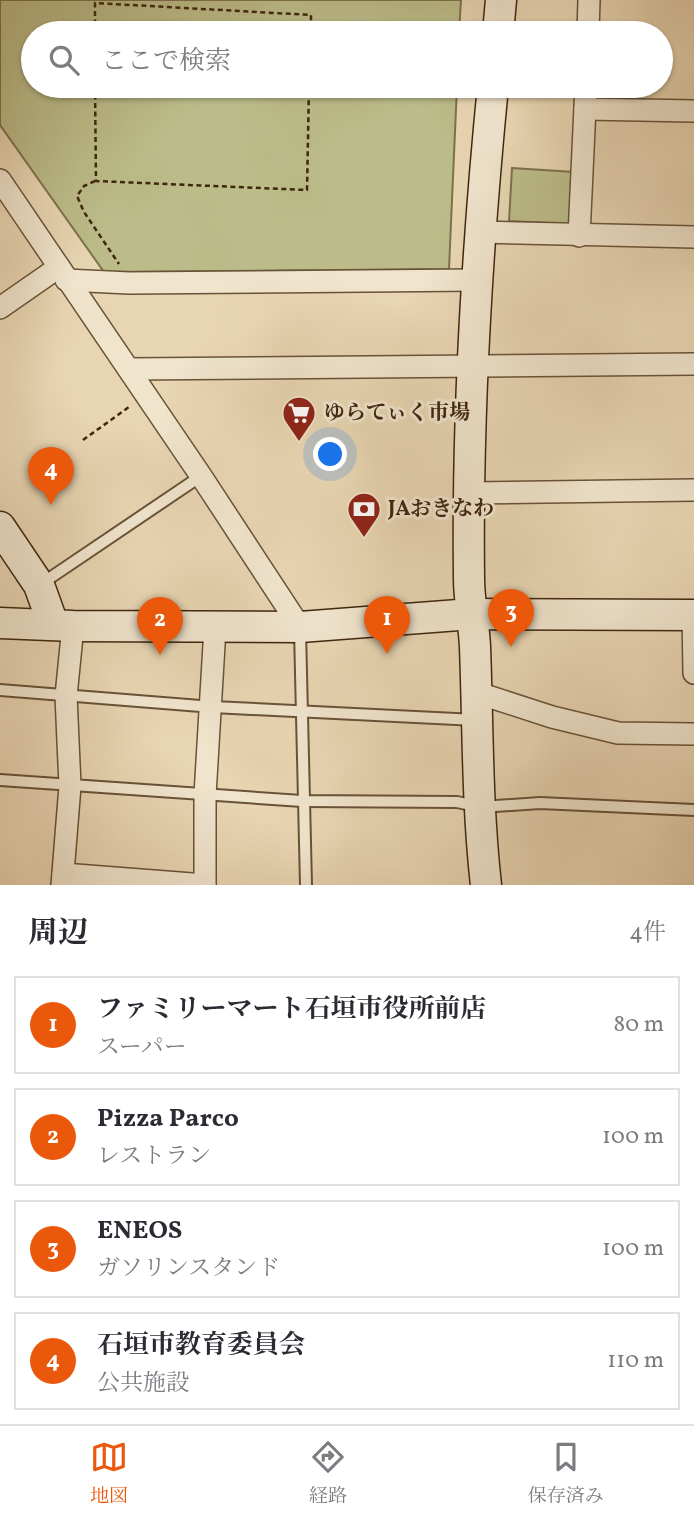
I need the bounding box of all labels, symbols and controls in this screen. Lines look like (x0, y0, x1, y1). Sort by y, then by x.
search box (21, 21, 673, 98)
icon: search (45, 41, 83, 79)
text: ここで検索 (101, 44, 231, 80)
supermarket icon: ゆらてぃく市場 (280, 394, 318, 443)
place label: ゆらてぃく市場 (324, 399, 470, 428)
your location (313, 437, 347, 471)
pin: 4 (28, 447, 74, 505)
bank icon: JAおきなわ (345, 490, 383, 539)
place label: JAおきなわ (387, 495, 494, 524)
pin: 3 (488, 589, 534, 647)
pin: 1 (364, 596, 410, 654)
pin: 2 (137, 597, 183, 655)
text: 周辺 (28, 913, 88, 955)
text: 4件 (629, 917, 666, 949)
text: ファミリーマート石垣市役所前店 (97, 992, 486, 1028)
text: 1 (48, 1009, 58, 1041)
text: 80 m (614, 1009, 664, 1041)
text: スーパー (97, 1032, 187, 1064)
text: Pizza Parco (97, 1101, 239, 1137)
text: 2 (47, 1121, 59, 1153)
text: 100 m (602, 1121, 664, 1153)
text: レストラン (97, 1141, 211, 1173)
text: ENEOS (97, 1213, 182, 1249)
text: 3 (47, 1233, 59, 1265)
text: 100 m (602, 1233, 664, 1265)
text: ガソリンスタンド (97, 1253, 280, 1285)
text: 石垣市教育委員会 (97, 1328, 305, 1364)
text: 4 (46, 1345, 60, 1377)
text: 110 m (607, 1345, 664, 1377)
text: 公共施設 (97, 1368, 189, 1400)
tab: 地図 (90, 1438, 128, 1510)
tab: 経路 (309, 1438, 347, 1510)
tab: 保存済み (528, 1438, 604, 1510)

